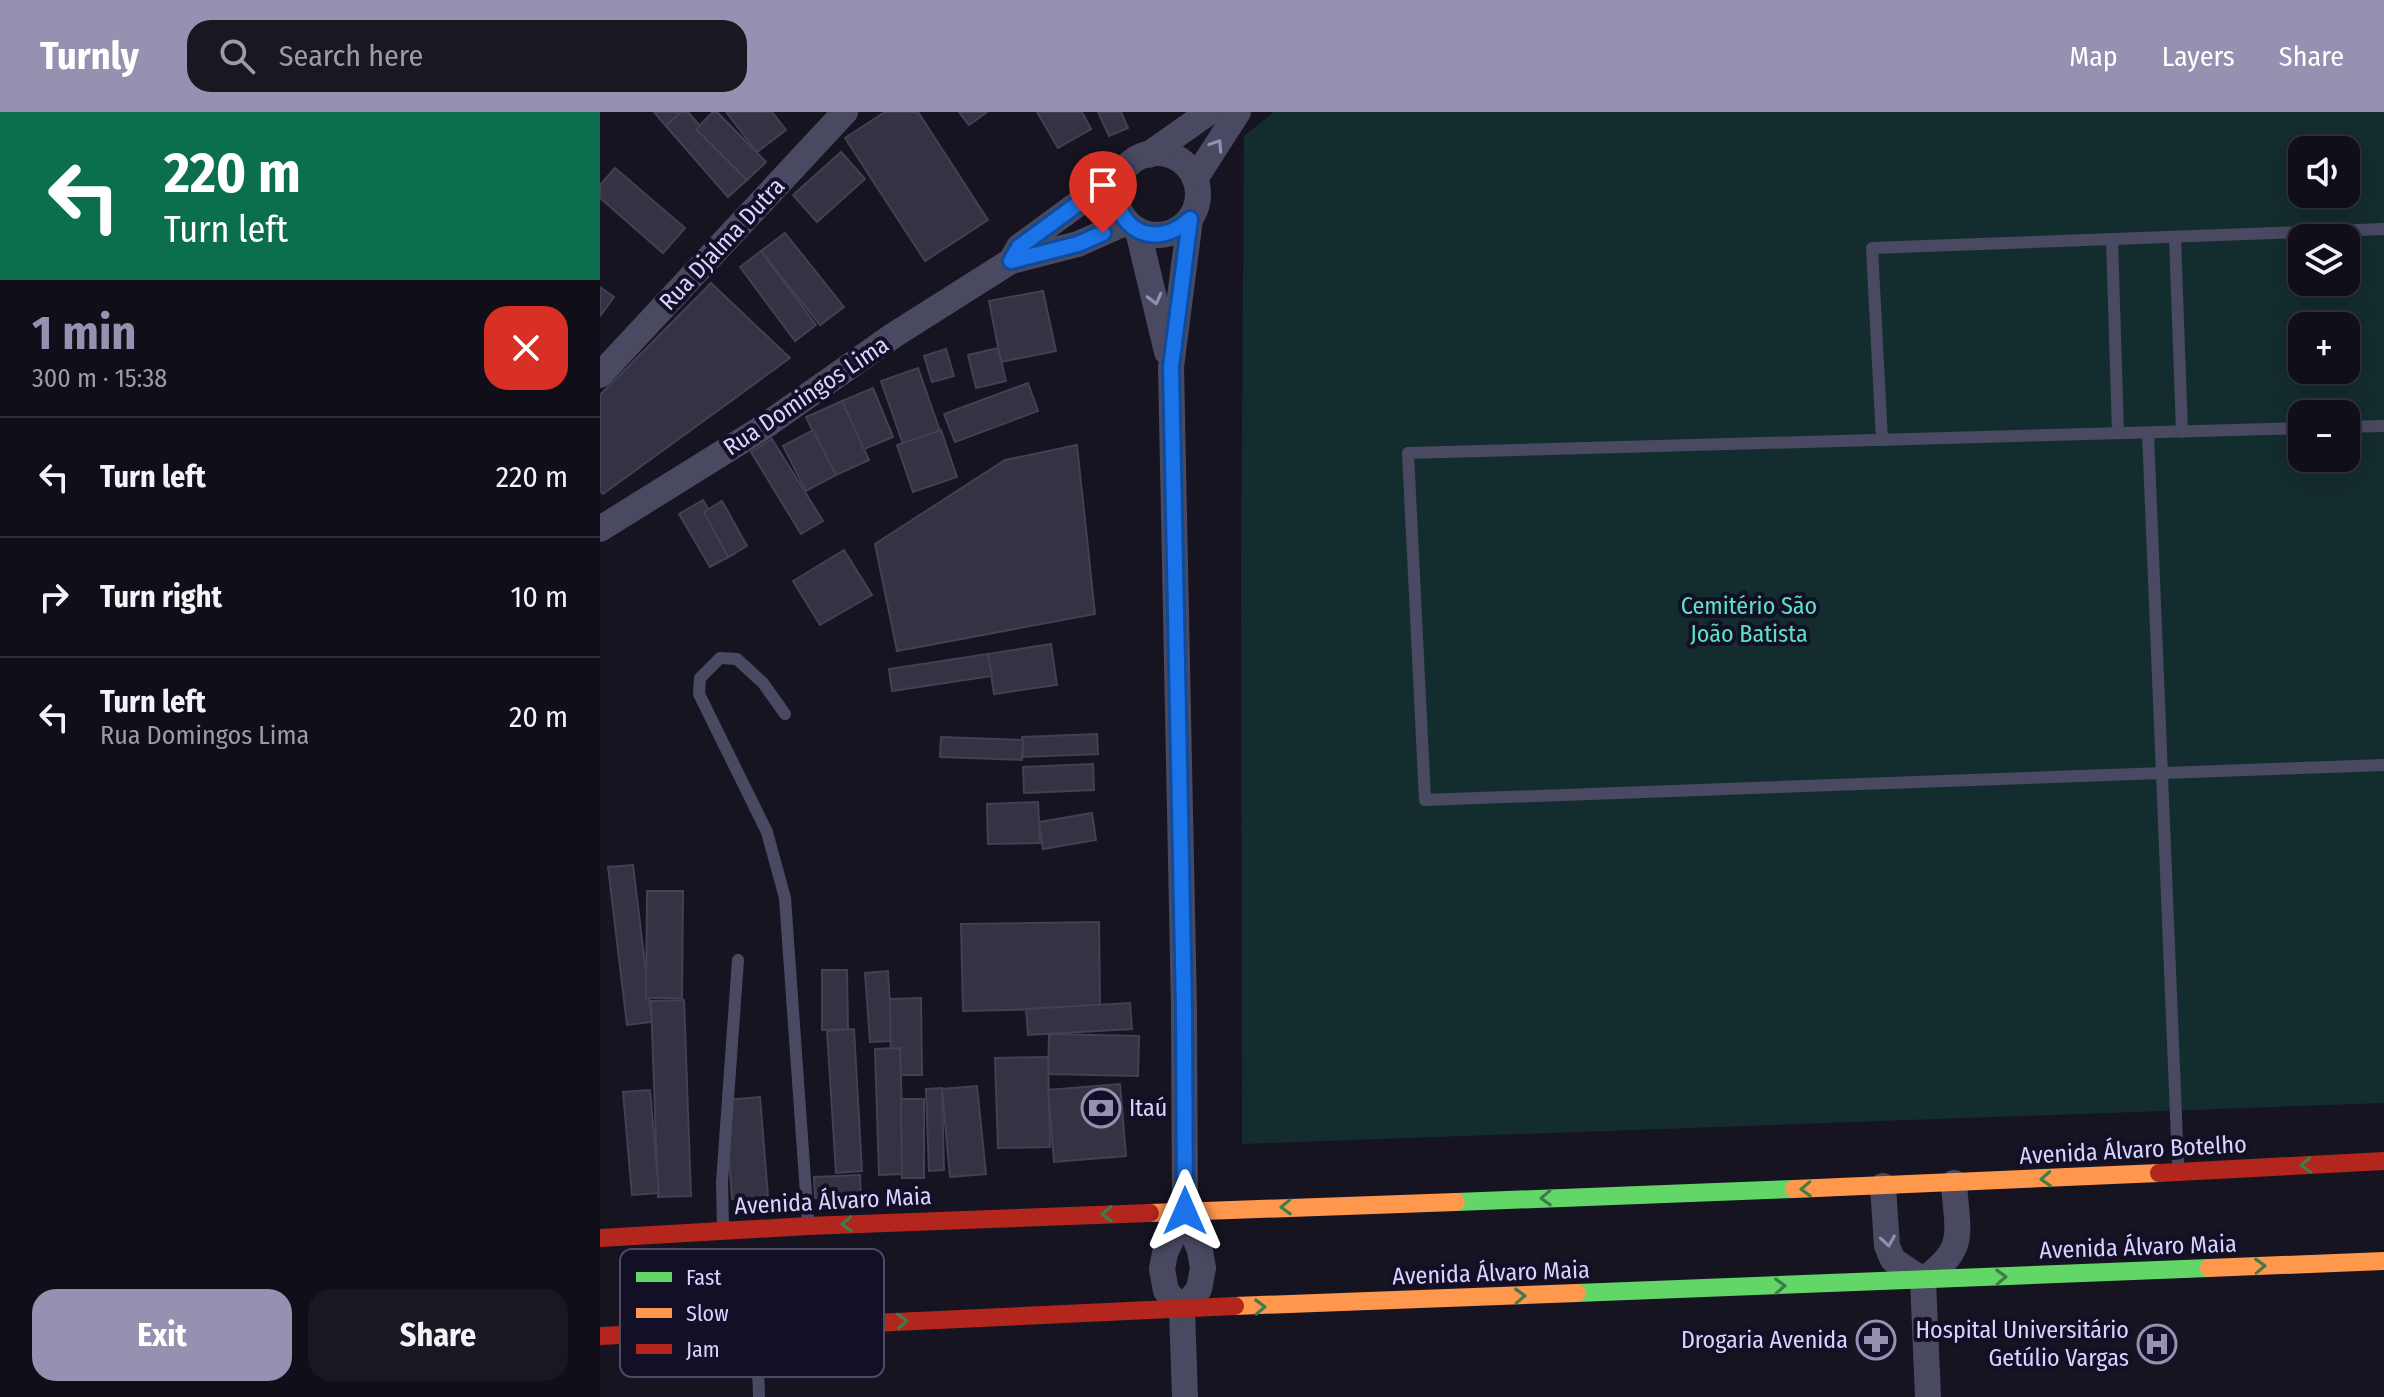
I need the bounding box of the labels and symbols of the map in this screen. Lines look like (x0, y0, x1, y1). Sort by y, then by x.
one-way arrow (1207, 140, 1222, 154)
pin (1069, 151, 1137, 233)
street label: Rua Djalma Dutra (654, 172, 790, 316)
one-way arrow (1145, 292, 1162, 305)
street label: Rua Domingos Lima (718, 330, 894, 462)
park label: Cemitério São João Batista (1681, 592, 1817, 648)
bank icon: Itaú (1080, 1087, 1122, 1129)
place label: Itaú (1129, 1094, 1167, 1122)
street label: Avenida Álvaro Botelho (2019, 1129, 2247, 1170)
one-way arrow (2299, 1156, 2312, 1173)
position arrow (1143, 1169, 1227, 1253)
one-way arrow (2039, 1170, 2052, 1187)
one-way arrow (1799, 1180, 1812, 1197)
street label: Avenida Álvaro Maia (734, 1181, 932, 1220)
one-way arrow (1539, 1189, 1552, 1206)
one-way arrow (1279, 1198, 1292, 1215)
one-way arrow (1100, 1205, 1113, 1222)
one-way arrow (840, 1215, 853, 1232)
street label: Avenida Álvaro Maia (2039, 1229, 2237, 1264)
one-way arrow (1879, 1235, 1896, 1248)
legend (620, 1249, 884, 1377)
street label: Avenida Álvaro Maia (1392, 1255, 1590, 1290)
one-way arrow (2254, 1258, 2267, 1275)
text: Fast (686, 1264, 722, 1291)
one-way arrow (1995, 1269, 2008, 1286)
one-way arrow (1774, 1278, 1787, 1295)
one-way arrow (1514, 1288, 1527, 1305)
one-way arrow (1254, 1298, 1267, 1315)
text: Slow (686, 1300, 729, 1327)
one-way arrow (896, 1313, 909, 1330)
place label: Hospital Universitário Getúlio Vargas (1916, 1316, 2129, 1372)
pharmacy icon: Drogaria Avenida (1855, 1319, 1897, 1361)
hospital icon: Hospital Universitário Getúlio Vargas (2136, 1323, 2178, 1365)
place label: Drogaria Avenida (1681, 1326, 1848, 1354)
text: Jam (686, 1336, 720, 1363)

